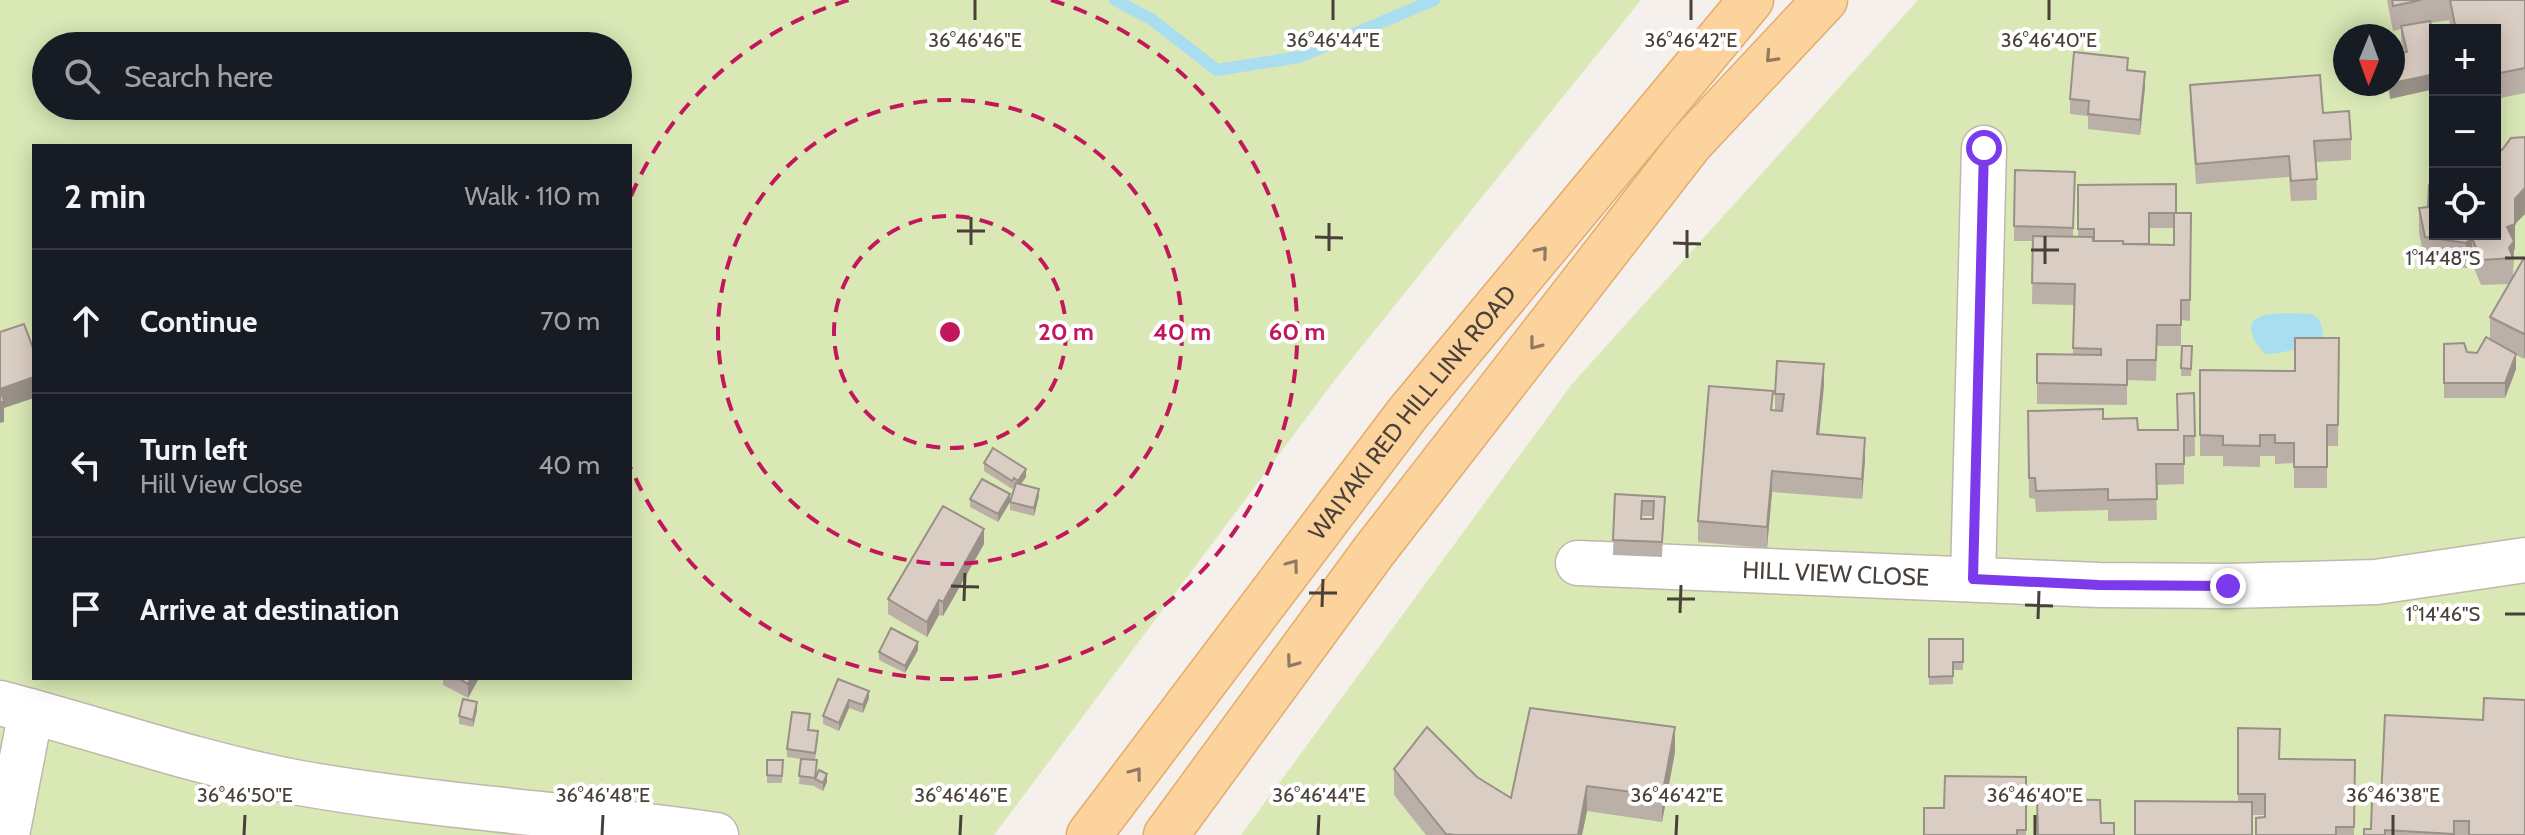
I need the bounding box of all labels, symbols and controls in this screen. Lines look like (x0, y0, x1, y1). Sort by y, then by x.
north arrow (2333, 24, 2405, 96)
map controls (2429, 24, 2501, 240)
button: + (2429, 24, 2501, 96)
text: 36°46'46"E (928, 28, 1022, 52)
text: 36°46'44"E (1286, 28, 1380, 52)
text: 36°46'42"E (1645, 28, 1737, 52)
text: 36°46'40"E (2001, 28, 2097, 52)
search box (32, 32, 632, 120)
one-way arrow (1766, 48, 1781, 62)
icon: search (60, 54, 104, 98)
text: Search here (124, 58, 273, 95)
button: − (2429, 96, 2501, 168)
route start (1966, 130, 2002, 166)
button: locate (2429, 168, 2501, 240)
text: 2 min (64, 175, 146, 217)
text: Walk · 110 m (465, 180, 600, 212)
one-way arrow (1532, 246, 1546, 261)
text: 1°14'48"S (2405, 246, 2481, 270)
street label: WAIYAKI RED HILL LINK ROAD (1302, 279, 1522, 545)
icon: ahead (64, 299, 108, 343)
text: Continue (140, 303, 257, 340)
text: 70 m (540, 305, 600, 337)
text: 20 m (1038, 317, 1094, 346)
text: 40 m (1153, 317, 1211, 346)
text: 60 m (1269, 317, 1325, 346)
centre of rings (936, 318, 964, 346)
one-way arrow (1530, 335, 1544, 350)
text: Turn left (140, 431, 248, 468)
icon: left (64, 443, 108, 487)
text: 40 m (538, 449, 600, 481)
text: Hill View Close (140, 468, 303, 500)
street label: HILL VIEW CLOSE (1742, 555, 1930, 592)
one-way arrow (1283, 559, 1297, 574)
route end (2210, 568, 2246, 604)
icon: arrive (64, 587, 108, 631)
text: Arrive at destination (140, 591, 400, 628)
text: 1°14'46"S (2406, 602, 2480, 626)
one-way arrow (1288, 653, 1302, 667)
one-way arrow (1127, 767, 1141, 782)
text: 36°46'50"E (197, 783, 293, 807)
text: 36°46'48"E (556, 783, 650, 807)
text: 36°46'46"E (914, 783, 1008, 807)
text: 36°46'44"E (1272, 783, 1366, 807)
text: 36°46'42"E (1631, 783, 1723, 807)
text: 36°46'40"E (1987, 783, 2083, 807)
text: 36°46'38"E (2346, 783, 2440, 807)

